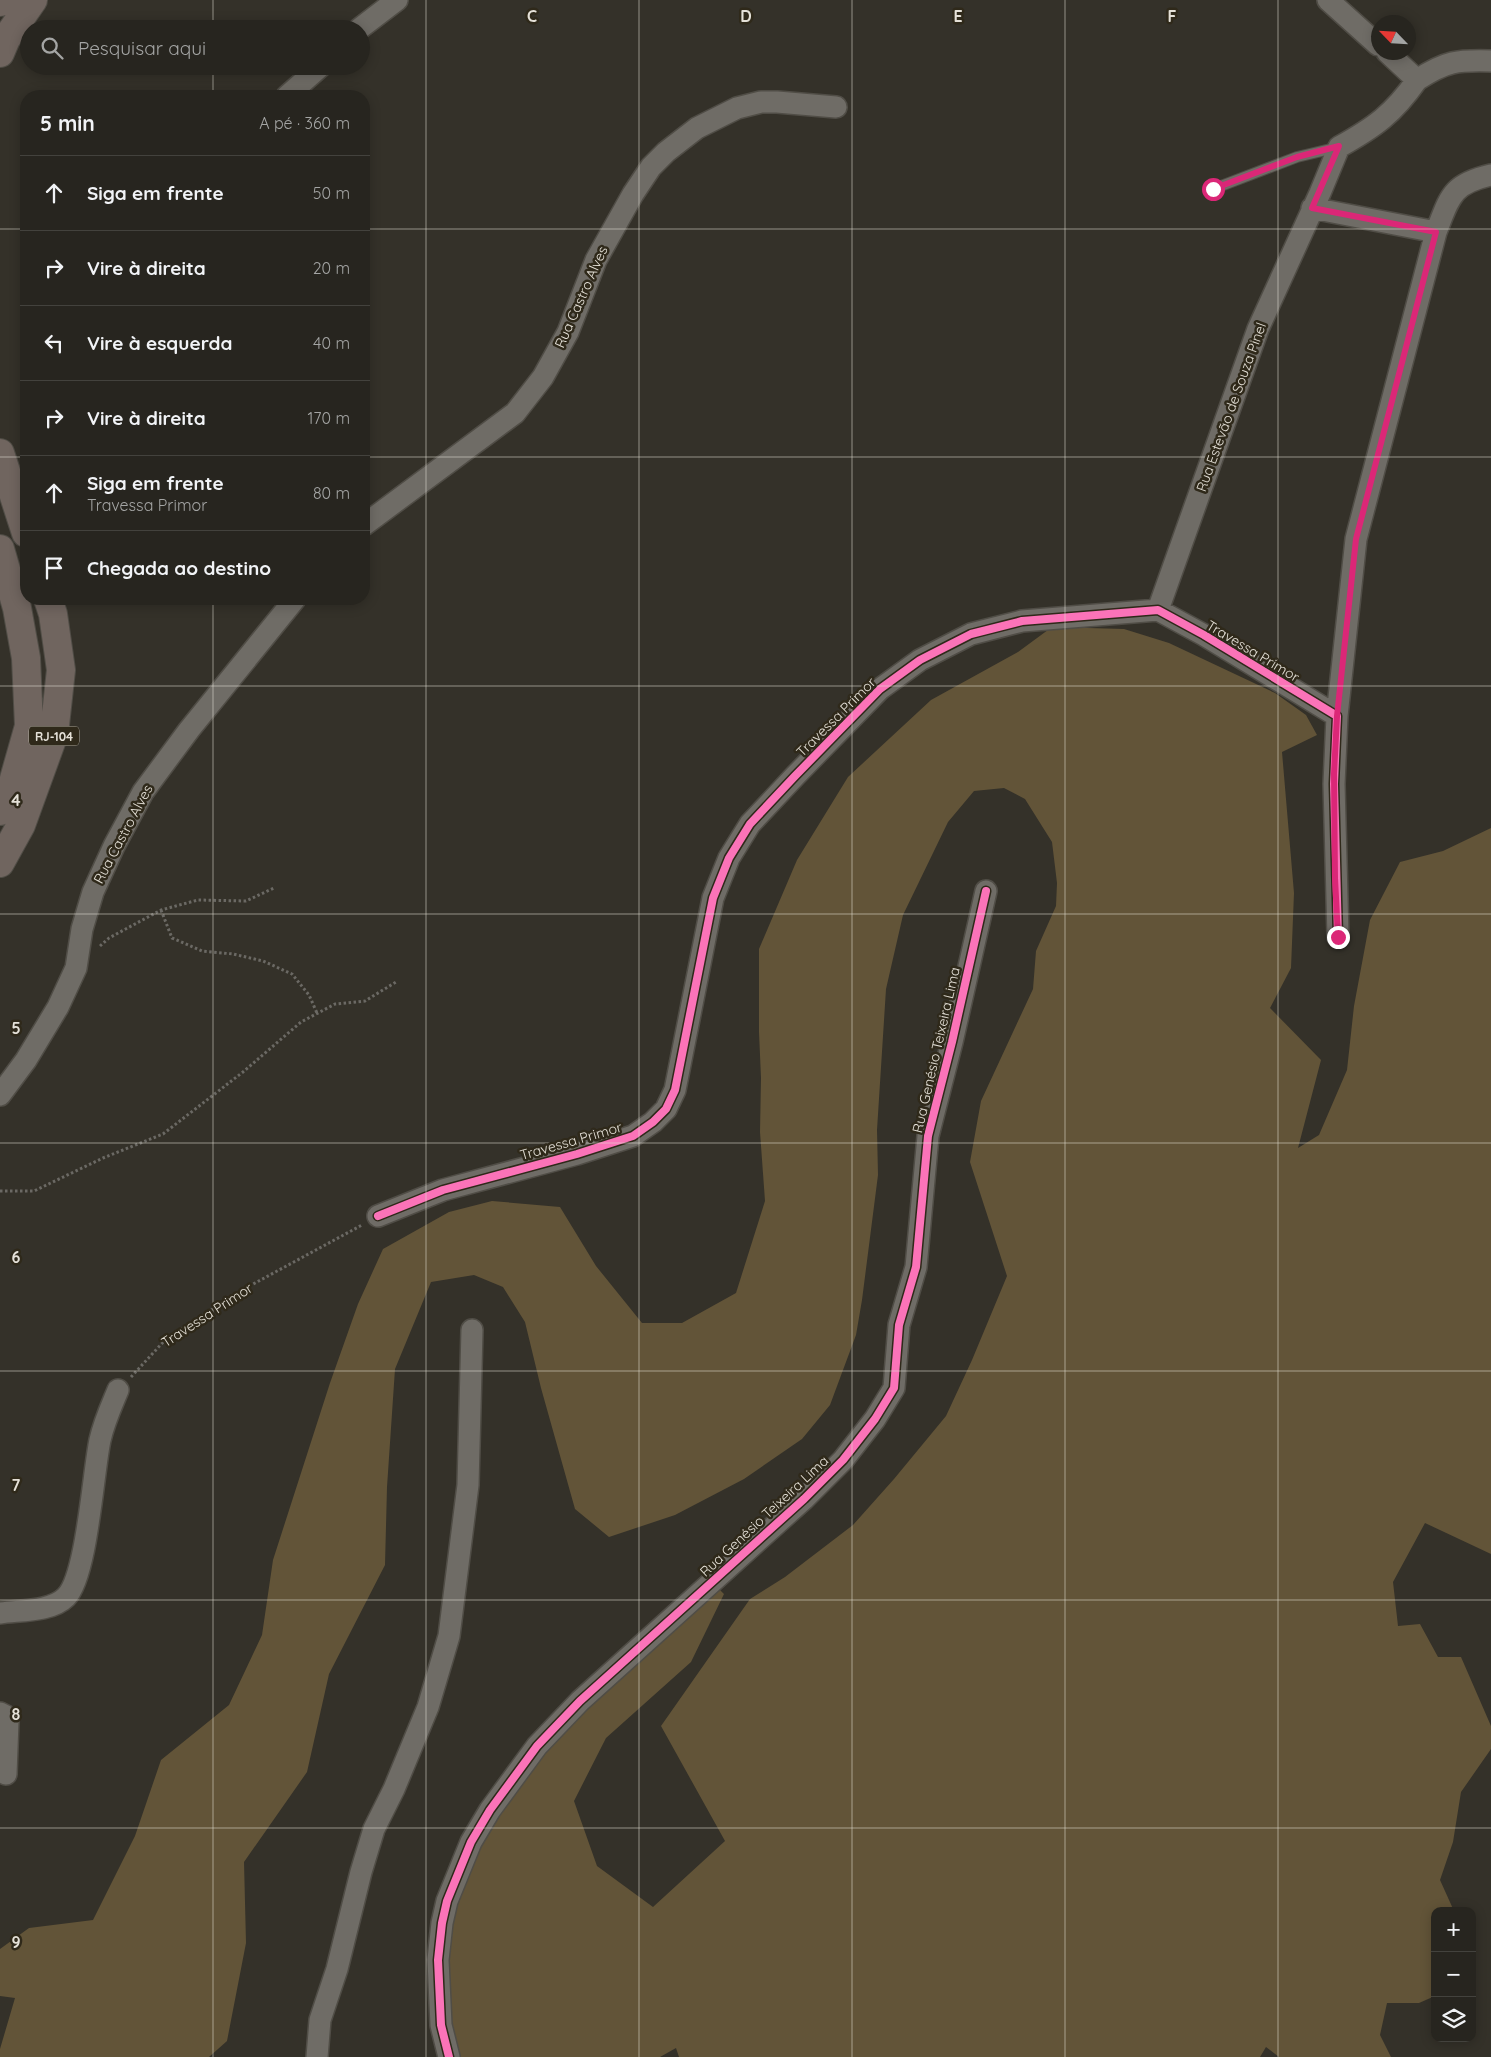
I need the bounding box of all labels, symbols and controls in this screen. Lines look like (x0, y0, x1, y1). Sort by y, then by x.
text: C (527, 6, 537, 26)
text: D (740, 6, 752, 26)
text: E (953, 6, 963, 26)
text: F (1168, 6, 1177, 26)
north arrow (1371, 15, 1416, 60)
search box (20, 20, 370, 75)
icon: search (38, 34, 66, 62)
text: Pesquisar aqui (78, 36, 206, 60)
text: 5 min (40, 110, 95, 136)
text: A pé · 360 m (259, 113, 350, 133)
route start (1202, 178, 1225, 201)
icon: ahead (40, 179, 68, 207)
text: Siga em frente (87, 181, 224, 205)
text: 50 m (313, 183, 350, 203)
street label: Rua Castro Alves (550, 243, 612, 351)
icon: right (40, 254, 68, 282)
text: Vire à direita (87, 256, 206, 280)
text: 20 m (313, 258, 350, 278)
street label: Rua Estevão de Souza Pinel (1192, 320, 1270, 494)
icon: left (40, 329, 68, 357)
text: Vire à esquerda (87, 331, 232, 355)
text: 40 m (313, 333, 350, 353)
icon: right (40, 404, 68, 432)
text: Vire à direita (87, 406, 206, 430)
text: 170 m (307, 408, 350, 428)
text: Siga em frente (87, 471, 224, 495)
icon: ahead (40, 479, 68, 507)
text: 80 m (313, 483, 350, 503)
text: Travessa Primor (87, 495, 207, 515)
icon: arrive (40, 554, 68, 582)
text: Chegada ao destino (87, 556, 271, 580)
street label: Travessa Primor (1203, 616, 1303, 686)
street label: Travessa Primor (792, 673, 880, 761)
road number: RJ-104 (29, 726, 79, 746)
street label: Rua Castro Alves (89, 781, 157, 887)
text: 4 (11, 790, 21, 810)
route end (1327, 926, 1350, 949)
street label: Rua Genésio Teixeira Lima (908, 965, 964, 1135)
text: 5 (11, 1018, 21, 1038)
street label: Travessa Primor (518, 1118, 625, 1164)
text: 6 (12, 1247, 21, 1267)
street label: Travessa Primor (158, 1278, 257, 1351)
street label: Rua Genésio Teixeira Lima (696, 1452, 832, 1580)
text: 7 (12, 1475, 21, 1495)
text: 8 (12, 1704, 21, 1724)
map controls (1431, 1907, 1476, 2042)
button: + (1431, 1907, 1476, 1952)
text: 9 (11, 1932, 21, 1952)
button: − (1431, 1952, 1476, 1997)
button: layers (1431, 1997, 1476, 2042)

